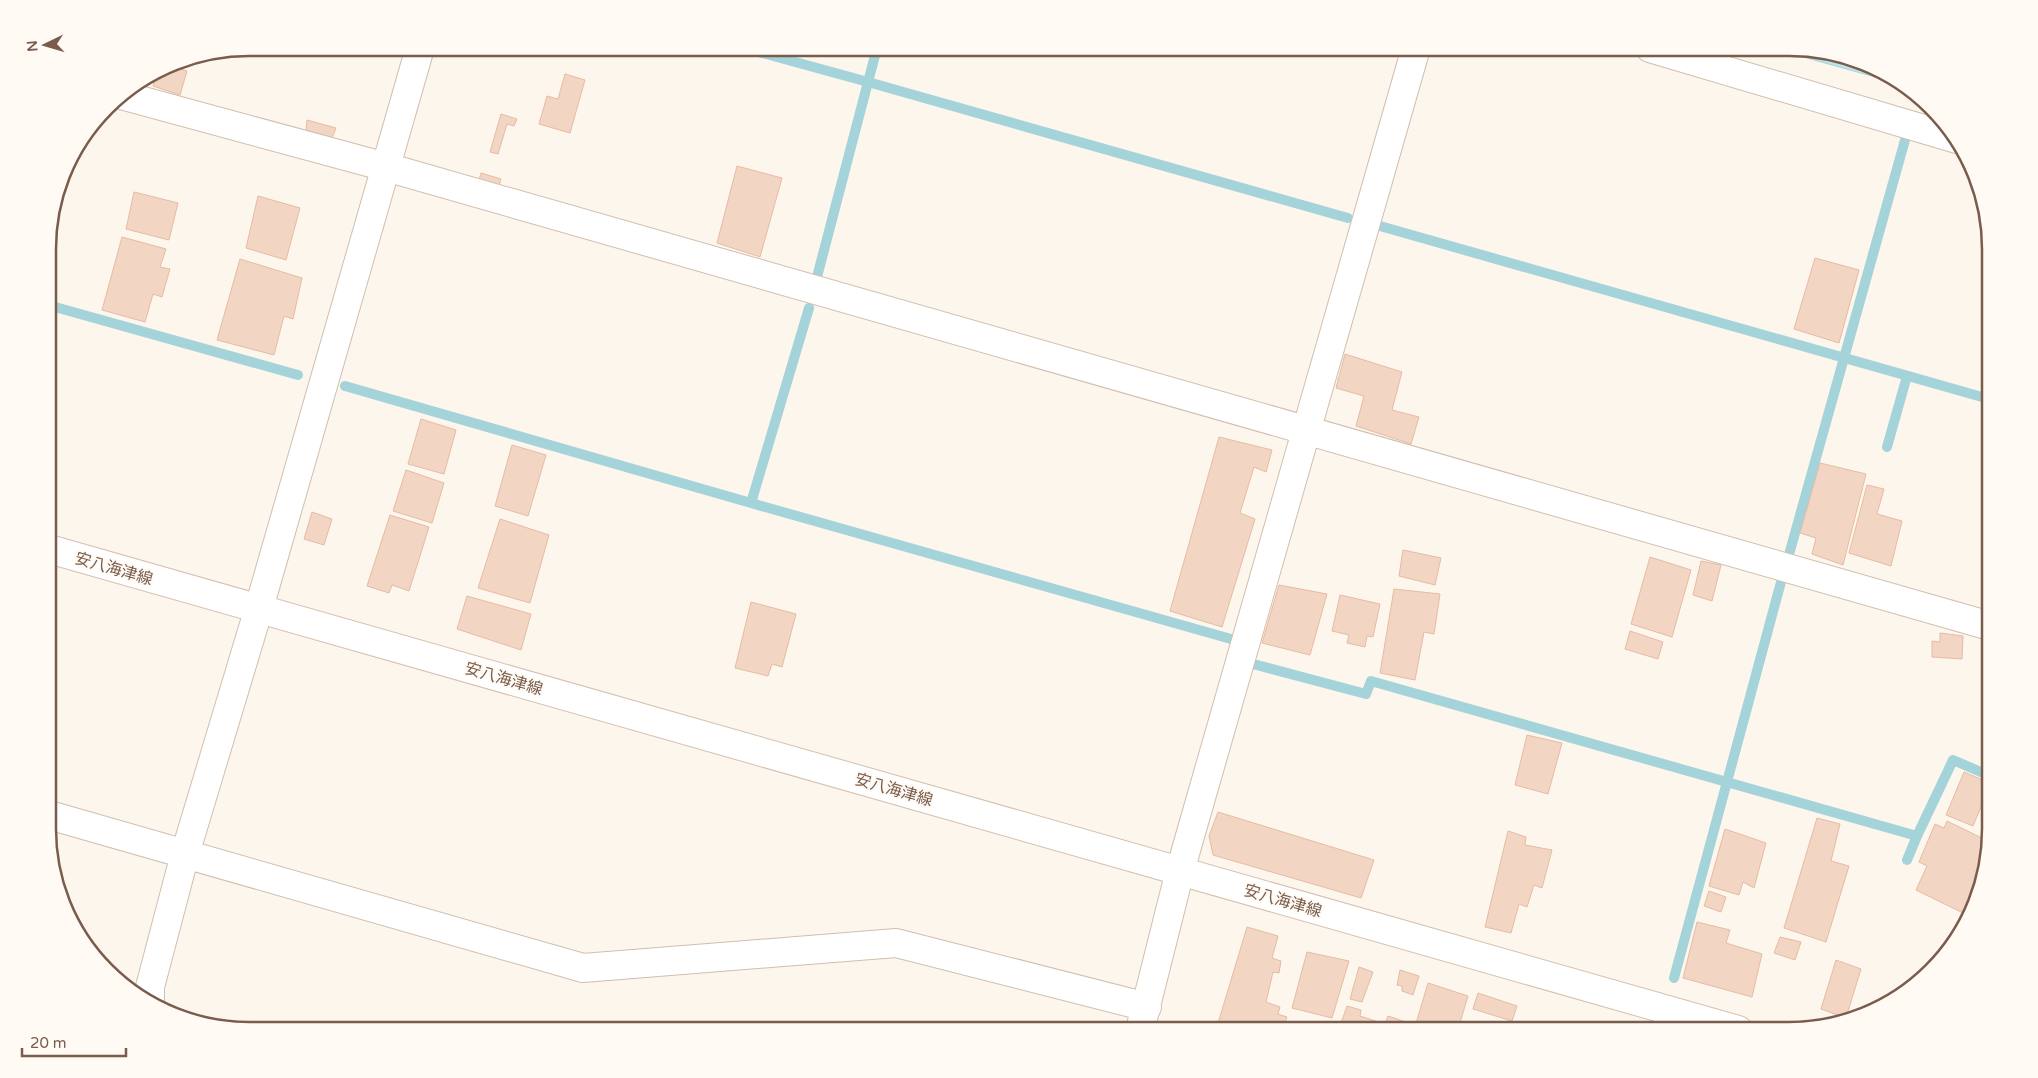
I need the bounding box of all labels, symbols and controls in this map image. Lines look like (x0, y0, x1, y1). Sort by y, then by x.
north arrow (20, 20, 70, 70)
text: N (24, 40, 42, 52)
street label: 安八海津線 (73, 548, 155, 590)
street label: 安八海津線 (463, 658, 545, 700)
street label: 安八海津線 (853, 769, 935, 811)
street label: 安八海津線 (1242, 880, 1324, 922)
scale bar (22, 1026, 126, 1058)
text: 20 m (30, 1034, 67, 1052)

